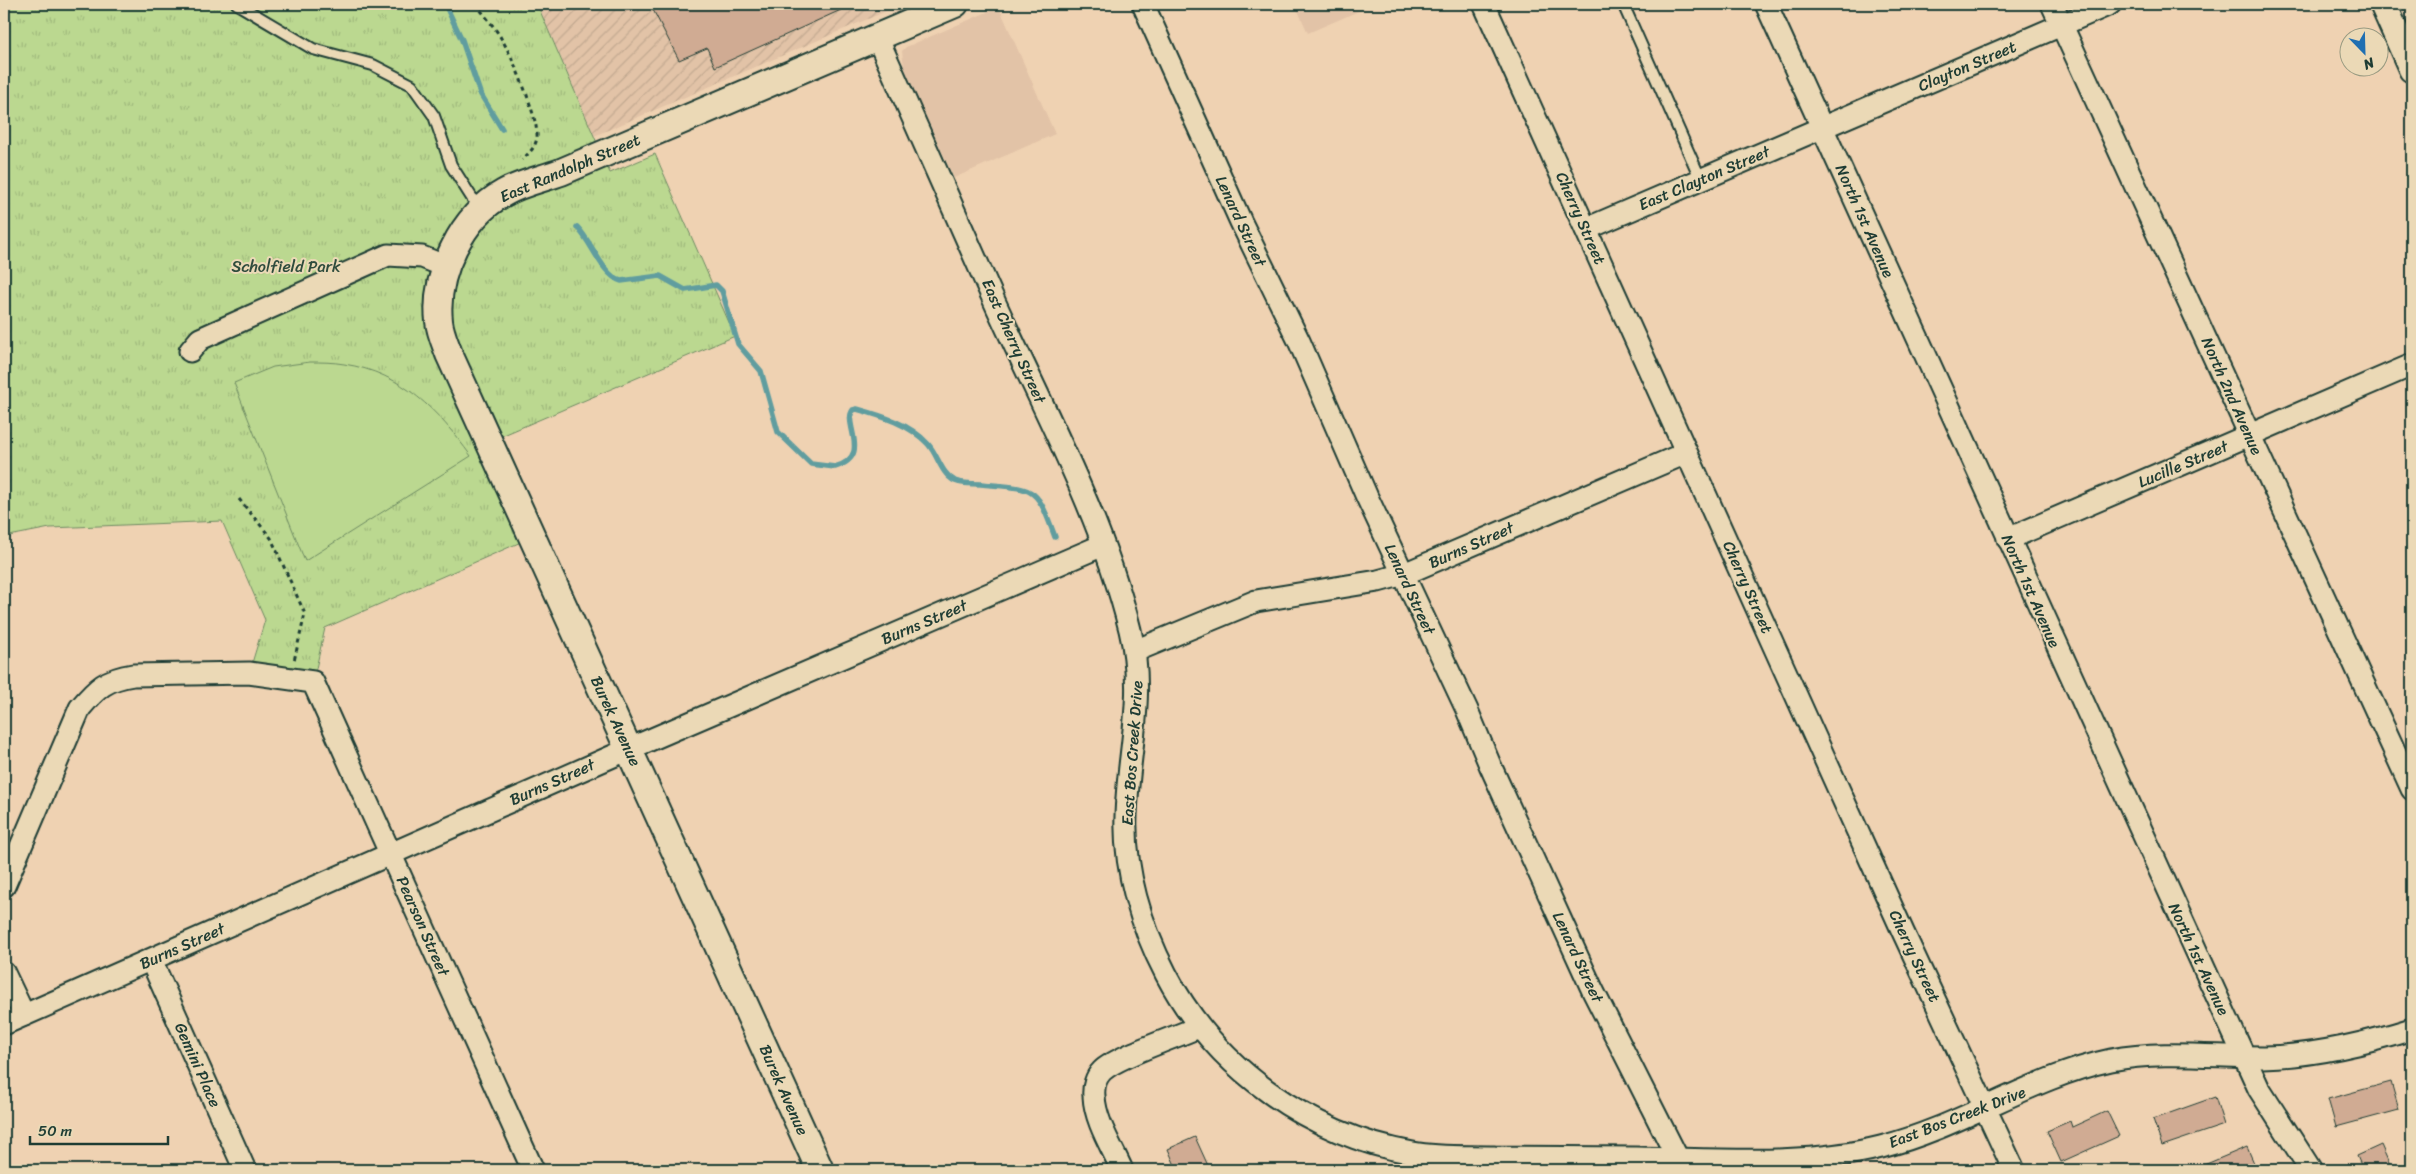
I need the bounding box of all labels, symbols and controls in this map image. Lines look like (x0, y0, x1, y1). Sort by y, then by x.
north arrow (2338, 28, 2388, 78)
street label: Clayton Street (1913, 32, 2021, 100)
text: N (2359, 50, 2379, 77)
street label: East Randolph Street (495, 125, 645, 211)
street label: East Clayton Street (1634, 137, 1775, 219)
street label: North 1st Avenue (1827, 159, 1903, 283)
street label: Cherry Street (1548, 167, 1614, 269)
street label: Lenard Street (1207, 170, 1275, 272)
park label: Scholfield Park (231, 252, 341, 281)
street label: East Cherry Street (974, 274, 1055, 409)
street label: North 2nd Avenue (2193, 332, 2271, 460)
street label: Lucille Street (2133, 432, 2233, 496)
street label: Burns Street (1424, 513, 1519, 577)
street label: North 1st Avenue (1993, 529, 2069, 653)
street label: Cherry Street (1715, 536, 1781, 638)
street label: Lenard Street (1376, 538, 1444, 640)
street label: Burns Street (876, 591, 972, 653)
street label: Burek Avenue (582, 671, 650, 771)
street label: East Bos Creek Drive (1112, 679, 1152, 826)
street label: Burns Street (505, 750, 600, 814)
street label: Pearson Street (388, 871, 458, 981)
street label: North 1st Avenue (2160, 898, 2238, 1021)
street label: Cherry Street (1881, 905, 1949, 1007)
street label: Lenard Street (1544, 906, 1612, 1008)
street label: Burns Street (135, 914, 230, 978)
street label: Gemini Place (166, 1018, 230, 1112)
street label: Burek Avenue (751, 1040, 817, 1140)
street label: East Bos Creek Drive (1884, 1077, 2030, 1157)
scale bar (30, 1114, 168, 1146)
text: 50 m (38, 1118, 73, 1144)

